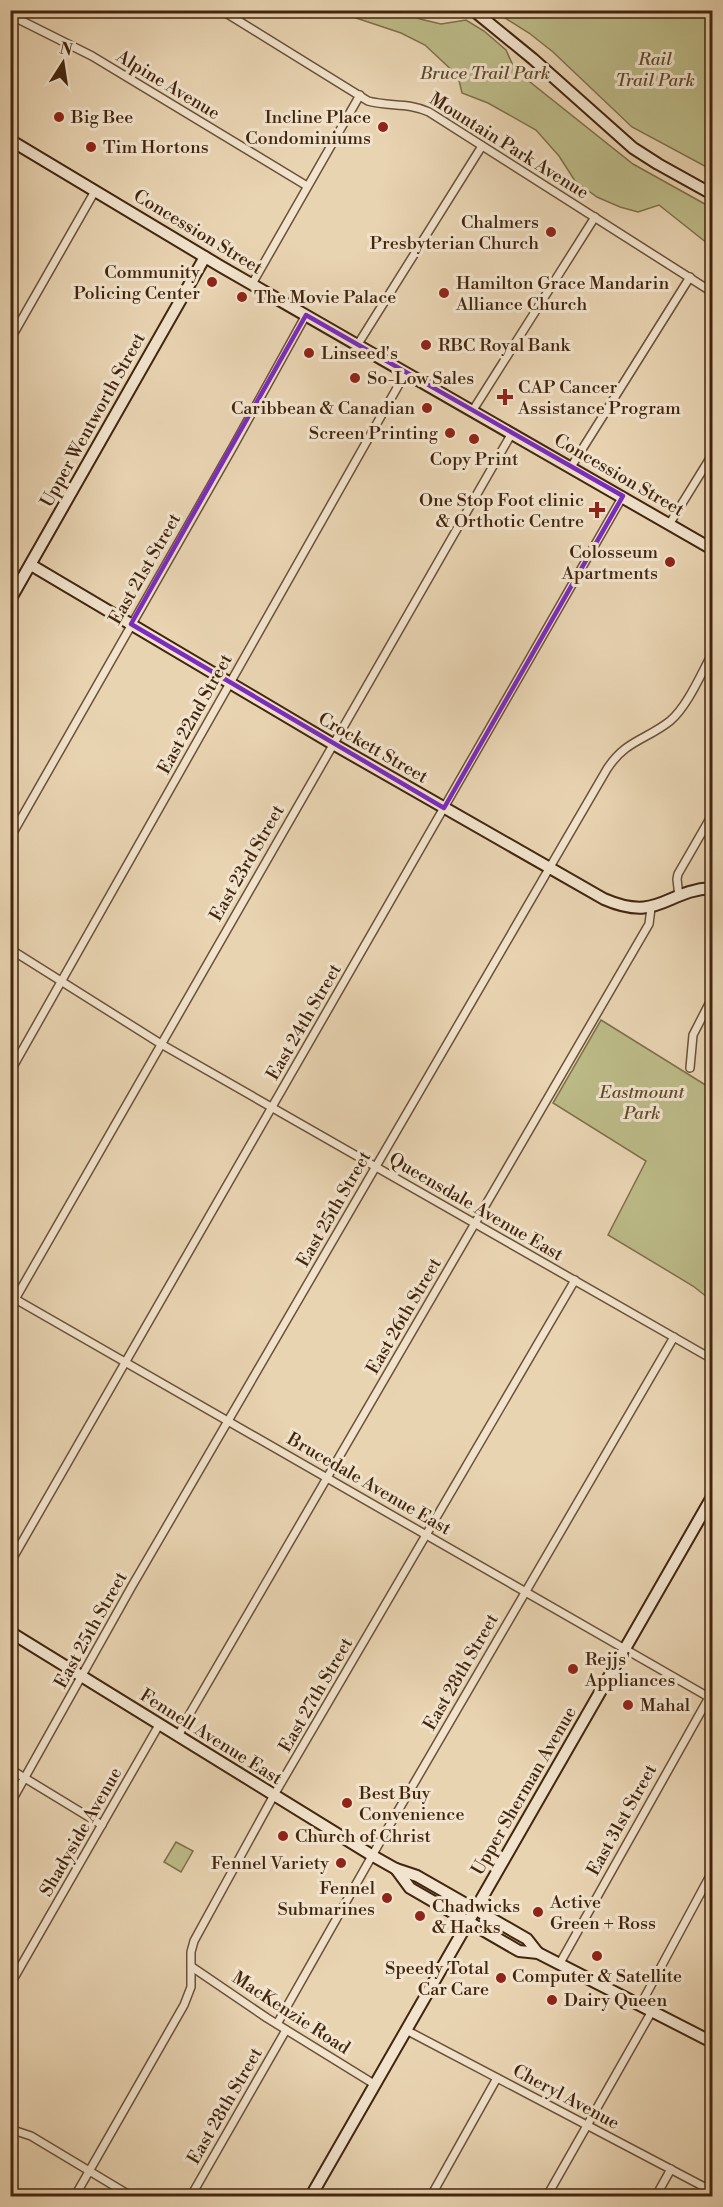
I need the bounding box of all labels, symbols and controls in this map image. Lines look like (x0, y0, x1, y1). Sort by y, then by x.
north arrow (33, 33, 93, 93)
text: N (58, 38, 75, 60)
street label: Alpine Avenue (111, 45, 224, 125)
park label: Rail Trail Park (615, 48, 695, 92)
park label: Bruce Trail Park (419, 62, 550, 85)
street label: Mountain Park Avenue (425, 88, 593, 204)
place label: Big Bee (70, 106, 133, 129)
place label: Incline Place Condominiums (245, 106, 371, 150)
marker: Big Bee (52, 110, 66, 124)
marker: Incline Place Condominiums (376, 120, 390, 134)
place label: Tim Hortons (103, 136, 209, 159)
marker: Tim Hortons (84, 140, 98, 154)
street label: Concession Street (129, 184, 267, 280)
place label: Chalmers Presbyterian Church (370, 211, 539, 255)
marker: Chalmers Presbyterian Church (544, 225, 558, 239)
place label: Community Policing Center (73, 261, 200, 305)
place label: Hamilton Grace Mandarin Alliance Church (455, 272, 669, 316)
marker: Community Policing Center (205, 275, 219, 289)
place label: The Movie Palace (254, 286, 396, 309)
marker: Hamilton Grace Mandarin Alliance Church (437, 286, 451, 300)
marker: The Movie Palace (235, 290, 249, 304)
street label: Upper Wentworth Street (35, 328, 151, 511)
place label: RBC Royal Bank (438, 334, 572, 357)
marker: RBC Royal Bank (419, 338, 433, 352)
place label: Linseed's (321, 342, 398, 365)
marker: Linseed's (302, 346, 316, 360)
place label: So-Low Sales (367, 367, 474, 390)
marker: So-Low Sales (348, 371, 362, 385)
place label: CAP Cancer Assistance Program (517, 376, 681, 420)
marker: CAP Cancer Assistance Program (496, 388, 514, 406)
place label: Caribbean & Canadian (231, 397, 415, 420)
marker: Caribbean & Canadian (420, 401, 434, 415)
place label: Screen Printing (309, 422, 439, 445)
marker: Screen Printing (443, 426, 457, 440)
street label: Concession Street (550, 428, 689, 522)
marker: Copy Print (467, 432, 481, 446)
place label: Copy Print (430, 448, 519, 471)
place label: One Stop Foot clinic & Orthotic Centre (419, 489, 584, 533)
marker: One Stop Foot clinic & Orthotic Centre (588, 501, 606, 519)
street label: East 21st Street (104, 509, 186, 629)
place label: Colosseum Apartments (561, 541, 658, 585)
marker: Colosseum Apartments (663, 555, 677, 569)
street label: East 22nd Street (153, 649, 238, 778)
street label: Crockett Street (314, 707, 432, 789)
street label: East 23rd Street (204, 800, 290, 925)
street label: East 24th Street (261, 959, 347, 1084)
park label: Eastmount Park (599, 1081, 685, 1125)
street label: East 25th Street (292, 1147, 377, 1271)
street label: Queensdale Avenue East (385, 1148, 568, 1267)
street label: East 26th Street (361, 1253, 447, 1378)
street label: Brucedale Avenue East (282, 1427, 456, 1541)
street label: East 25th Street (49, 1567, 133, 1692)
street label: East 28th Street (418, 1609, 504, 1734)
street label: East 27th Street (274, 1633, 358, 1757)
place label: Rejjs' Appliances (584, 1648, 675, 1692)
marker: Rejjs' Appliances (566, 1662, 580, 1676)
street label: Fennell Avenue East (136, 1684, 287, 1790)
place label: Mahal (640, 1694, 691, 1717)
marker: Mahal (621, 1698, 635, 1712)
street label: Upper Sherman Avenue (466, 1702, 582, 1880)
street label: East 31st Street (582, 1760, 662, 1880)
street label: Shadyside Avenue (35, 1763, 127, 1901)
place label: Best Buy Convenience (358, 1782, 465, 1826)
marker: Best Buy Convenience (340, 1796, 354, 1810)
place label: Church of Christ (295, 1825, 432, 1848)
marker: Church of Christ (276, 1829, 290, 1843)
place label: Fennel Variety (211, 1852, 329, 1875)
marker: Fennel Variety (334, 1856, 348, 1870)
place label: Fennel Submarines (277, 1877, 376, 1921)
marker: Fennel Submarines (380, 1891, 394, 1905)
place label: Active Green + Ross (549, 1891, 656, 1935)
place label: Chadwicks & Hacks (432, 1895, 520, 1939)
marker: Active Green + Ross (531, 1905, 545, 1919)
marker: Chadwicks & Hacks (413, 1909, 427, 1923)
marker: Computer & Satellite (590, 1949, 604, 1963)
place label: Speedy Total Car Care (385, 1957, 490, 2001)
place label: Computer & Satellite (512, 1965, 682, 1988)
street label: MacKenzie Road (228, 1966, 355, 2060)
marker: Speedy Total Car Care (494, 1971, 508, 1985)
place label: Dairy Queen (564, 1989, 667, 2012)
marker: Dairy Queen (545, 1993, 559, 2007)
street label: East 28th Street (182, 2043, 268, 2168)
street label: Cheryl Avenue (509, 2059, 623, 2135)

